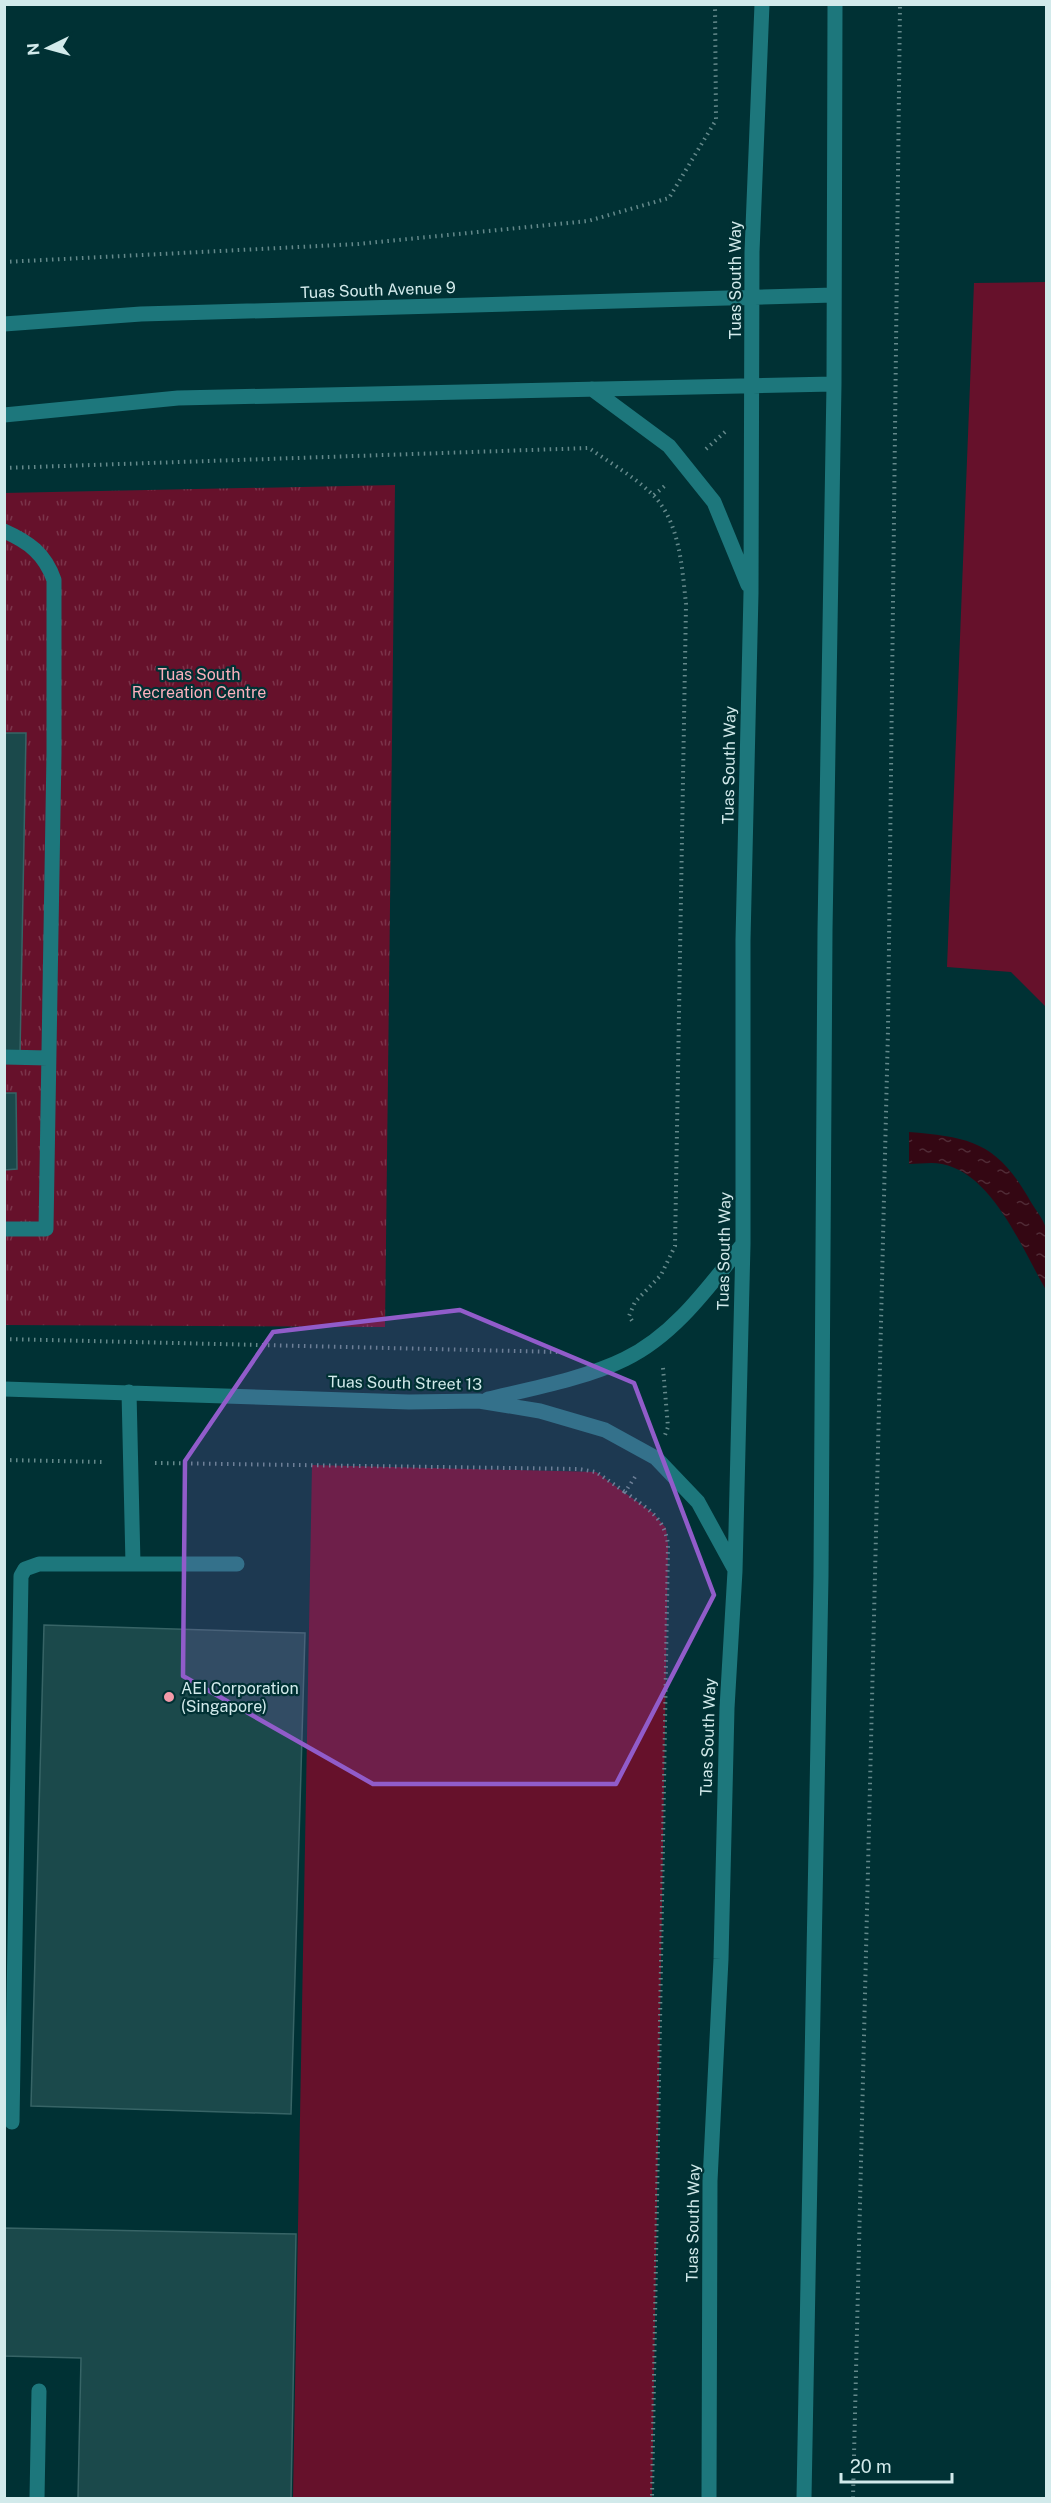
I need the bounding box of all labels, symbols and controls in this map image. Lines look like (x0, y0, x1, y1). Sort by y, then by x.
north arrow (18, 18, 78, 78)
text: N (24, 42, 44, 56)
street label: Tuas South Way (726, 220, 745, 339)
street label: Tuas South Avenue 9 (300, 278, 456, 302)
park label: Tuas South Recreation Centre (132, 665, 266, 702)
street label: Tuas South Way (718, 705, 740, 824)
street label: Tuas South Way (713, 1191, 735, 1310)
street label: Tuas South Street 13 (328, 1372, 482, 1394)
street label: Tuas South Way (696, 1677, 720, 1796)
place label: AEI Corporation (Singapore) (181, 1679, 299, 1716)
marker: AEI Corporation (Singapore) (162, 1690, 176, 1704)
street label: Tuas South Way (682, 2163, 704, 2282)
scale bar (841, 2446, 952, 2484)
text: 20 m (850, 2456, 892, 2477)

